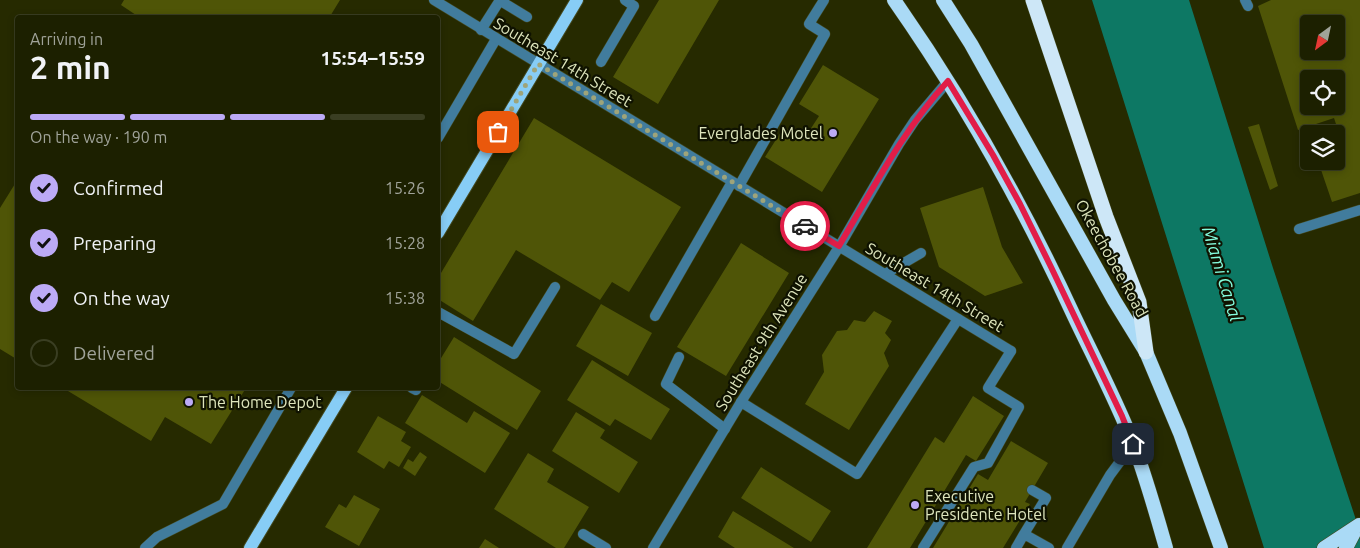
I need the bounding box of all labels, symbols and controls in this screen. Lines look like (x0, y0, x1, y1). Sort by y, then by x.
street label: Southeast 14th Street (491, 14, 636, 111)
north arrow (1300, 15, 1345, 60)
map controls (1300, 15, 1345, 170)
text: Arriving in (30, 30, 103, 48)
text: 15:54–15:59 (320, 47, 425, 69)
text: 2 min (30, 49, 111, 85)
button: locate (1300, 70, 1345, 115)
pin (477, 111, 519, 153)
icon: bag (484, 118, 512, 146)
place label: Everglades Motel (699, 124, 823, 142)
button: layers (1300, 125, 1345, 170)
marker: Everglades Motel (827, 127, 839, 139)
text: On the way · 190 m (30, 128, 167, 146)
icon: check (30, 174, 58, 202)
text: Confirmed (73, 177, 164, 199)
text: 15:26 (385, 179, 425, 197)
street label: Okeechobee Road (1072, 196, 1152, 320)
courier (780, 201, 830, 251)
icon: car (791, 212, 819, 240)
water label: Miami Canal (1199, 224, 1247, 324)
icon: check (30, 229, 58, 257)
text: Preparing (73, 232, 157, 254)
text: 15:28 (385, 234, 425, 252)
street label: Southeast 14th Street (863, 239, 1008, 336)
street label: Southeast 9th Avenue (711, 270, 811, 414)
icon: check (30, 284, 58, 312)
text: On the way (73, 287, 170, 309)
text: 15:38 (385, 289, 425, 307)
text: Delivered (73, 342, 155, 364)
place label: The Home Depot (199, 393, 322, 411)
marker: The Home Depot (183, 396, 195, 408)
pin (1112, 423, 1154, 465)
icon: home (1119, 430, 1147, 458)
place label: Executive Presidente Hotel (925, 487, 1046, 523)
marker: Executive Presidente Hotel (909, 499, 921, 511)

